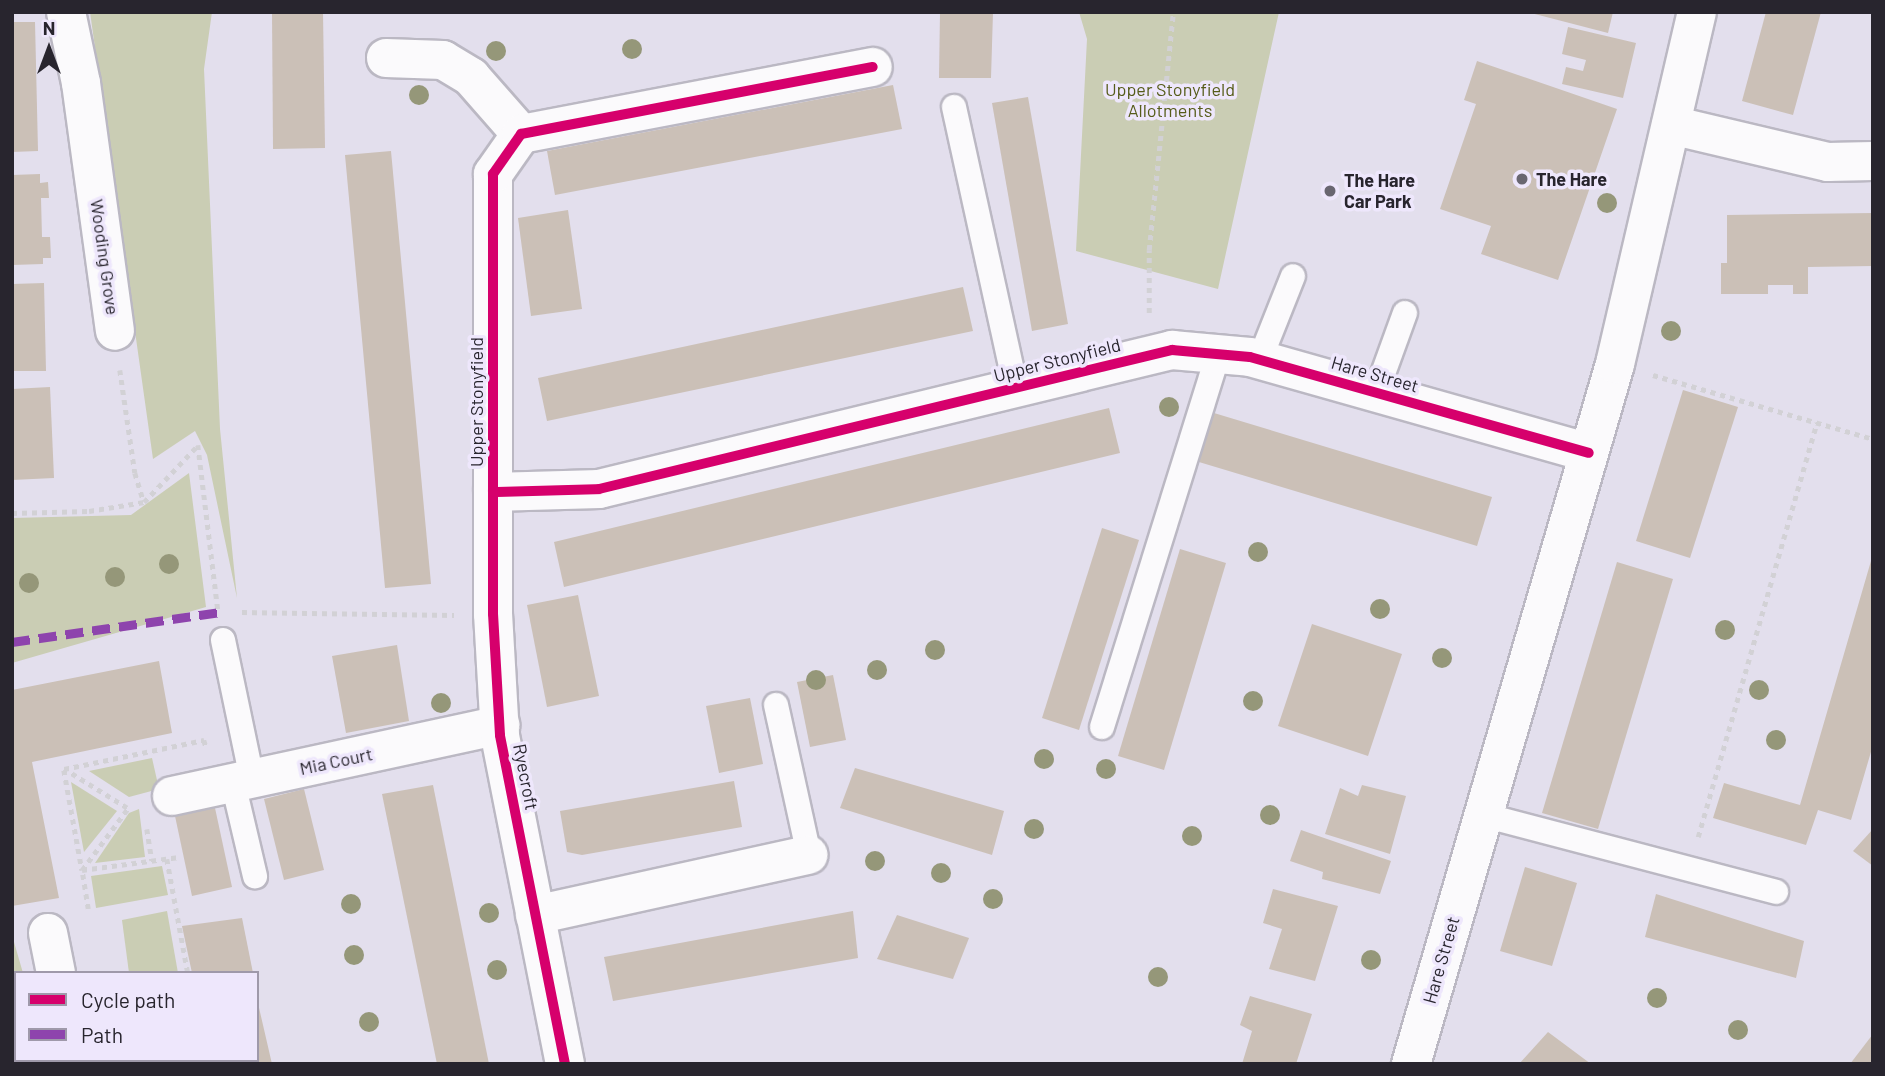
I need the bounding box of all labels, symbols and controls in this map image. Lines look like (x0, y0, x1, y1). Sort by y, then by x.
north arrow (14, 14, 84, 84)
text: N (43, 16, 55, 39)
park label: Upper Stonyfield Allotments (1105, 79, 1235, 122)
place label: The Hare (1536, 168, 1607, 190)
place label: The Hare Car Park (1344, 170, 1415, 212)
marker: The Hare (1514, 171, 1530, 187)
marker: The Hare Car Park (1322, 183, 1338, 199)
street label: Wooding Grove (86, 198, 124, 316)
street label: Upper Stonyfield (991, 334, 1123, 386)
street label: Upper Stonyfield (465, 337, 487, 467)
street label: Hare Street (1329, 351, 1421, 397)
street label: Ryecroft (509, 742, 543, 812)
street label: Mia Court (298, 743, 374, 779)
street label: Hare Street (1418, 914, 1464, 1006)
legend (14, 971, 259, 1062)
text: Cycle path (81, 987, 175, 1012)
text: Path (81, 1022, 123, 1047)

